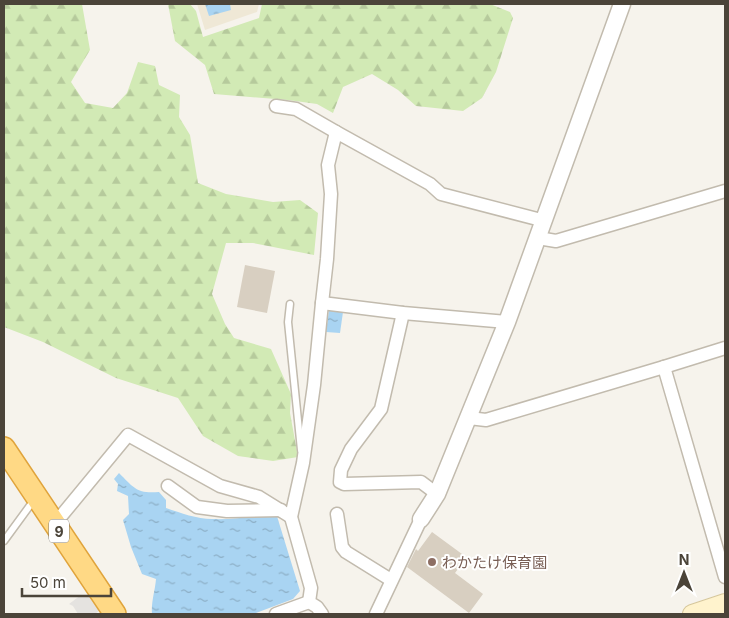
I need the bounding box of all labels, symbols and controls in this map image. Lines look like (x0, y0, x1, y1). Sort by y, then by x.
road number: 9 (49, 520, 69, 542)
north arrow (659, 548, 709, 598)
text: N (679, 551, 689, 568)
place label: わかたけ保育園 (442, 553, 547, 572)
marker: わかたけ保育園 (426, 556, 438, 568)
scale bar (22, 566, 111, 598)
text: 50 m (30, 573, 66, 592)

